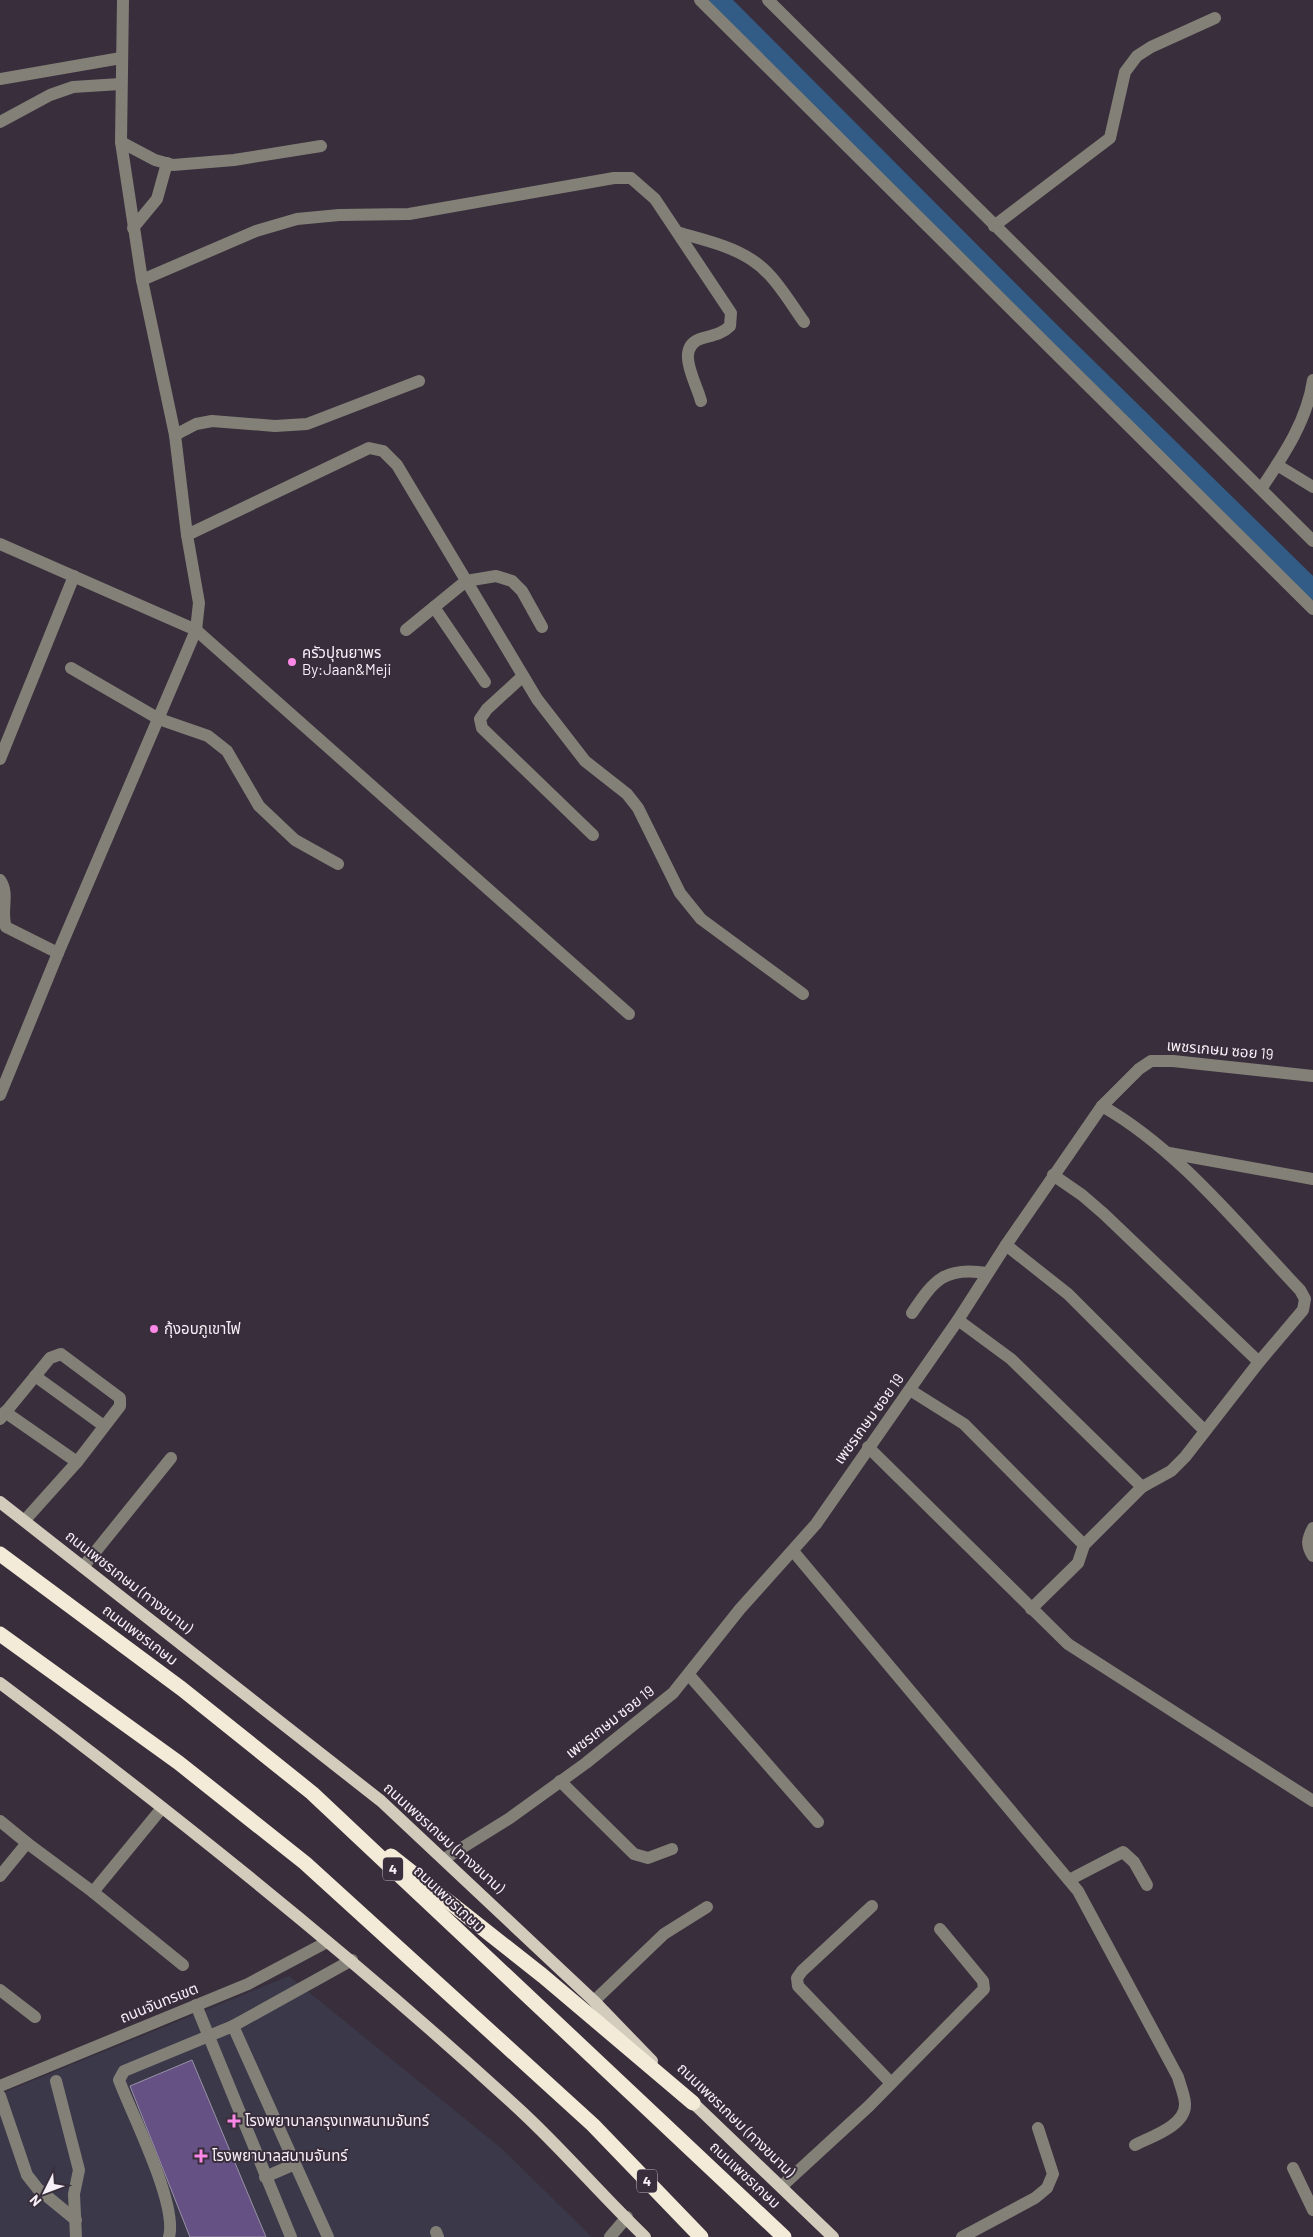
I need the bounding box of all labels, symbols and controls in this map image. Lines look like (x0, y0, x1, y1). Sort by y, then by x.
place label: ครัวปุณยาพร By:Jaan&Meji (302, 643, 391, 678)
marker: ครัวปุณยาพร By:Jaan&Meji (286, 656, 298, 668)
street label: เพชรเกษม ซอย 19 (1166, 1035, 1274, 1063)
place label: กุ้งอบภูเขาไฟ (164, 1319, 241, 1338)
marker: กุ้งอบภูเขาไฟ (148, 1323, 160, 1335)
street label: เพชรเกษม ซอย 19 (829, 1370, 907, 1467)
street label: ถนนเพชรเกษม (ทางขนาน) (62, 1527, 196, 1637)
street label: ถนนเพชรเกษม (99, 1601, 181, 1669)
street label: เพชรเกษม ซอย 19 (562, 1681, 657, 1761)
street label: ถนนเพชรเกษม (ทางขนาน) (380, 1779, 508, 1897)
road number: 4 (383, 1858, 403, 1880)
street label: ถนนเพชรเกษม (410, 1862, 488, 1936)
street label: ถนนจันทรเขต (117, 1978, 200, 2026)
street label: ถนนเพชรเกษม (ทางขนาน) (673, 2059, 799, 2181)
place label: โรงพยาบาลกรุงเทพสนามจันทร์ (245, 2111, 430, 2130)
marker: โรงพยาบาลกรุงเทพสนามจันทร์ (227, 2114, 241, 2128)
street label: ถนนเพชรเกษม (706, 2138, 784, 2212)
place label: โรงพยาบาลสนามจันทร์ (212, 2146, 348, 2164)
marker: โรงพยาบาลสนามจันทร์ (194, 2149, 208, 2163)
north arrow (20, 2167, 70, 2217)
road number: 4 (637, 2170, 657, 2192)
text: N (26, 2192, 44, 2210)

